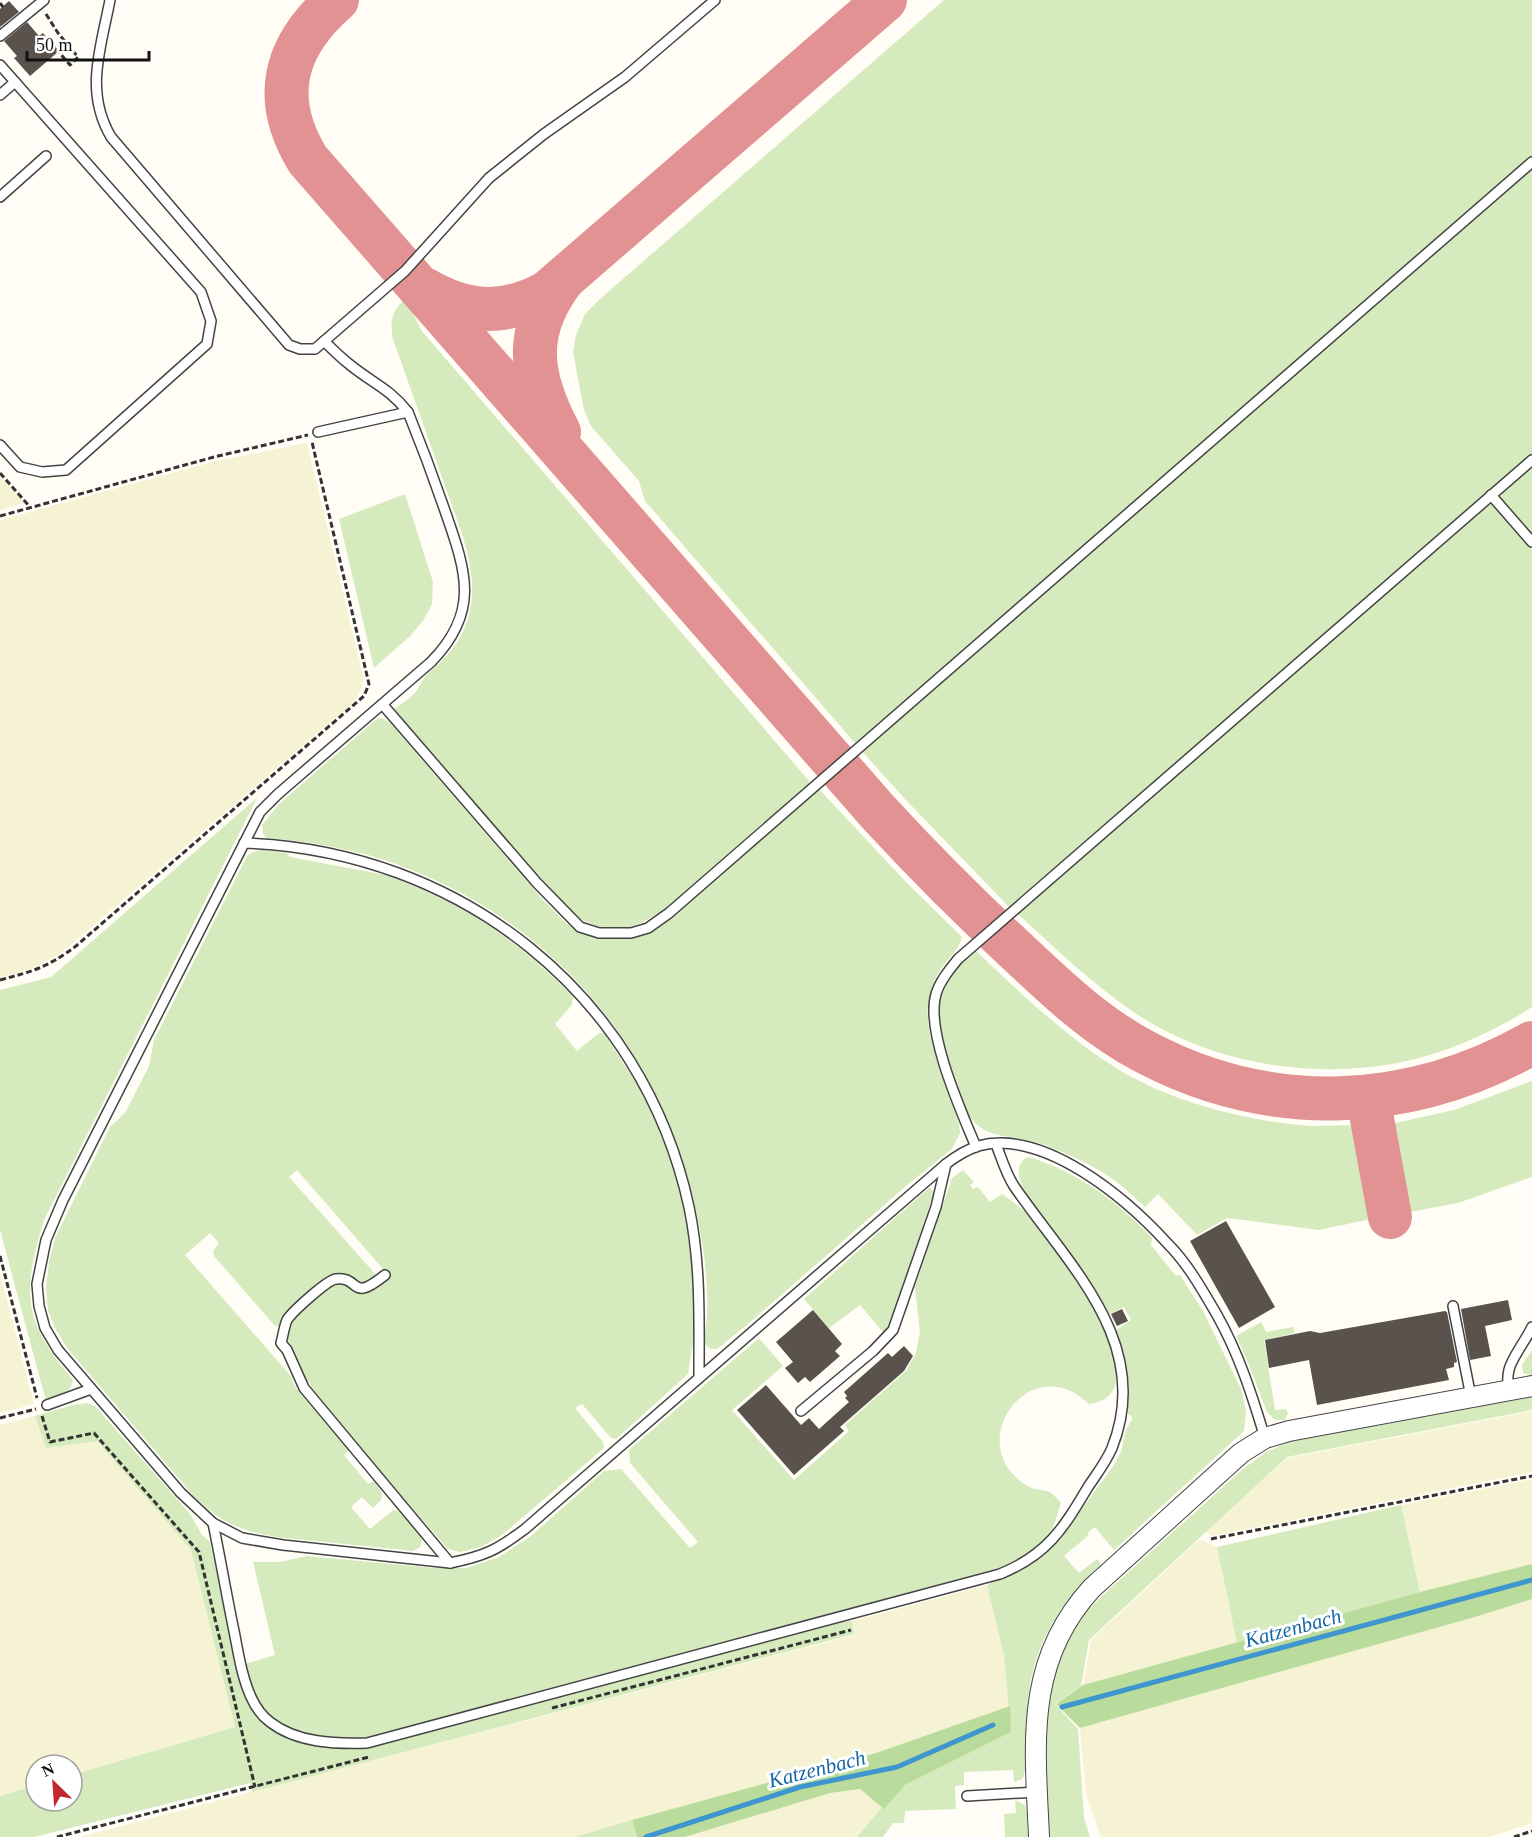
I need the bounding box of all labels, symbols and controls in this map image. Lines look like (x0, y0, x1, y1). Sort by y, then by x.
scale bar (27, 24, 148, 62)
text: 50 m (36, 35, 73, 55)
water label: Katzenbach (1241, 1604, 1344, 1653)
water label: Katzenbach (765, 1745, 868, 1793)
north arrow (24, 1753, 84, 1813)
text: N (39, 1760, 57, 1780)

